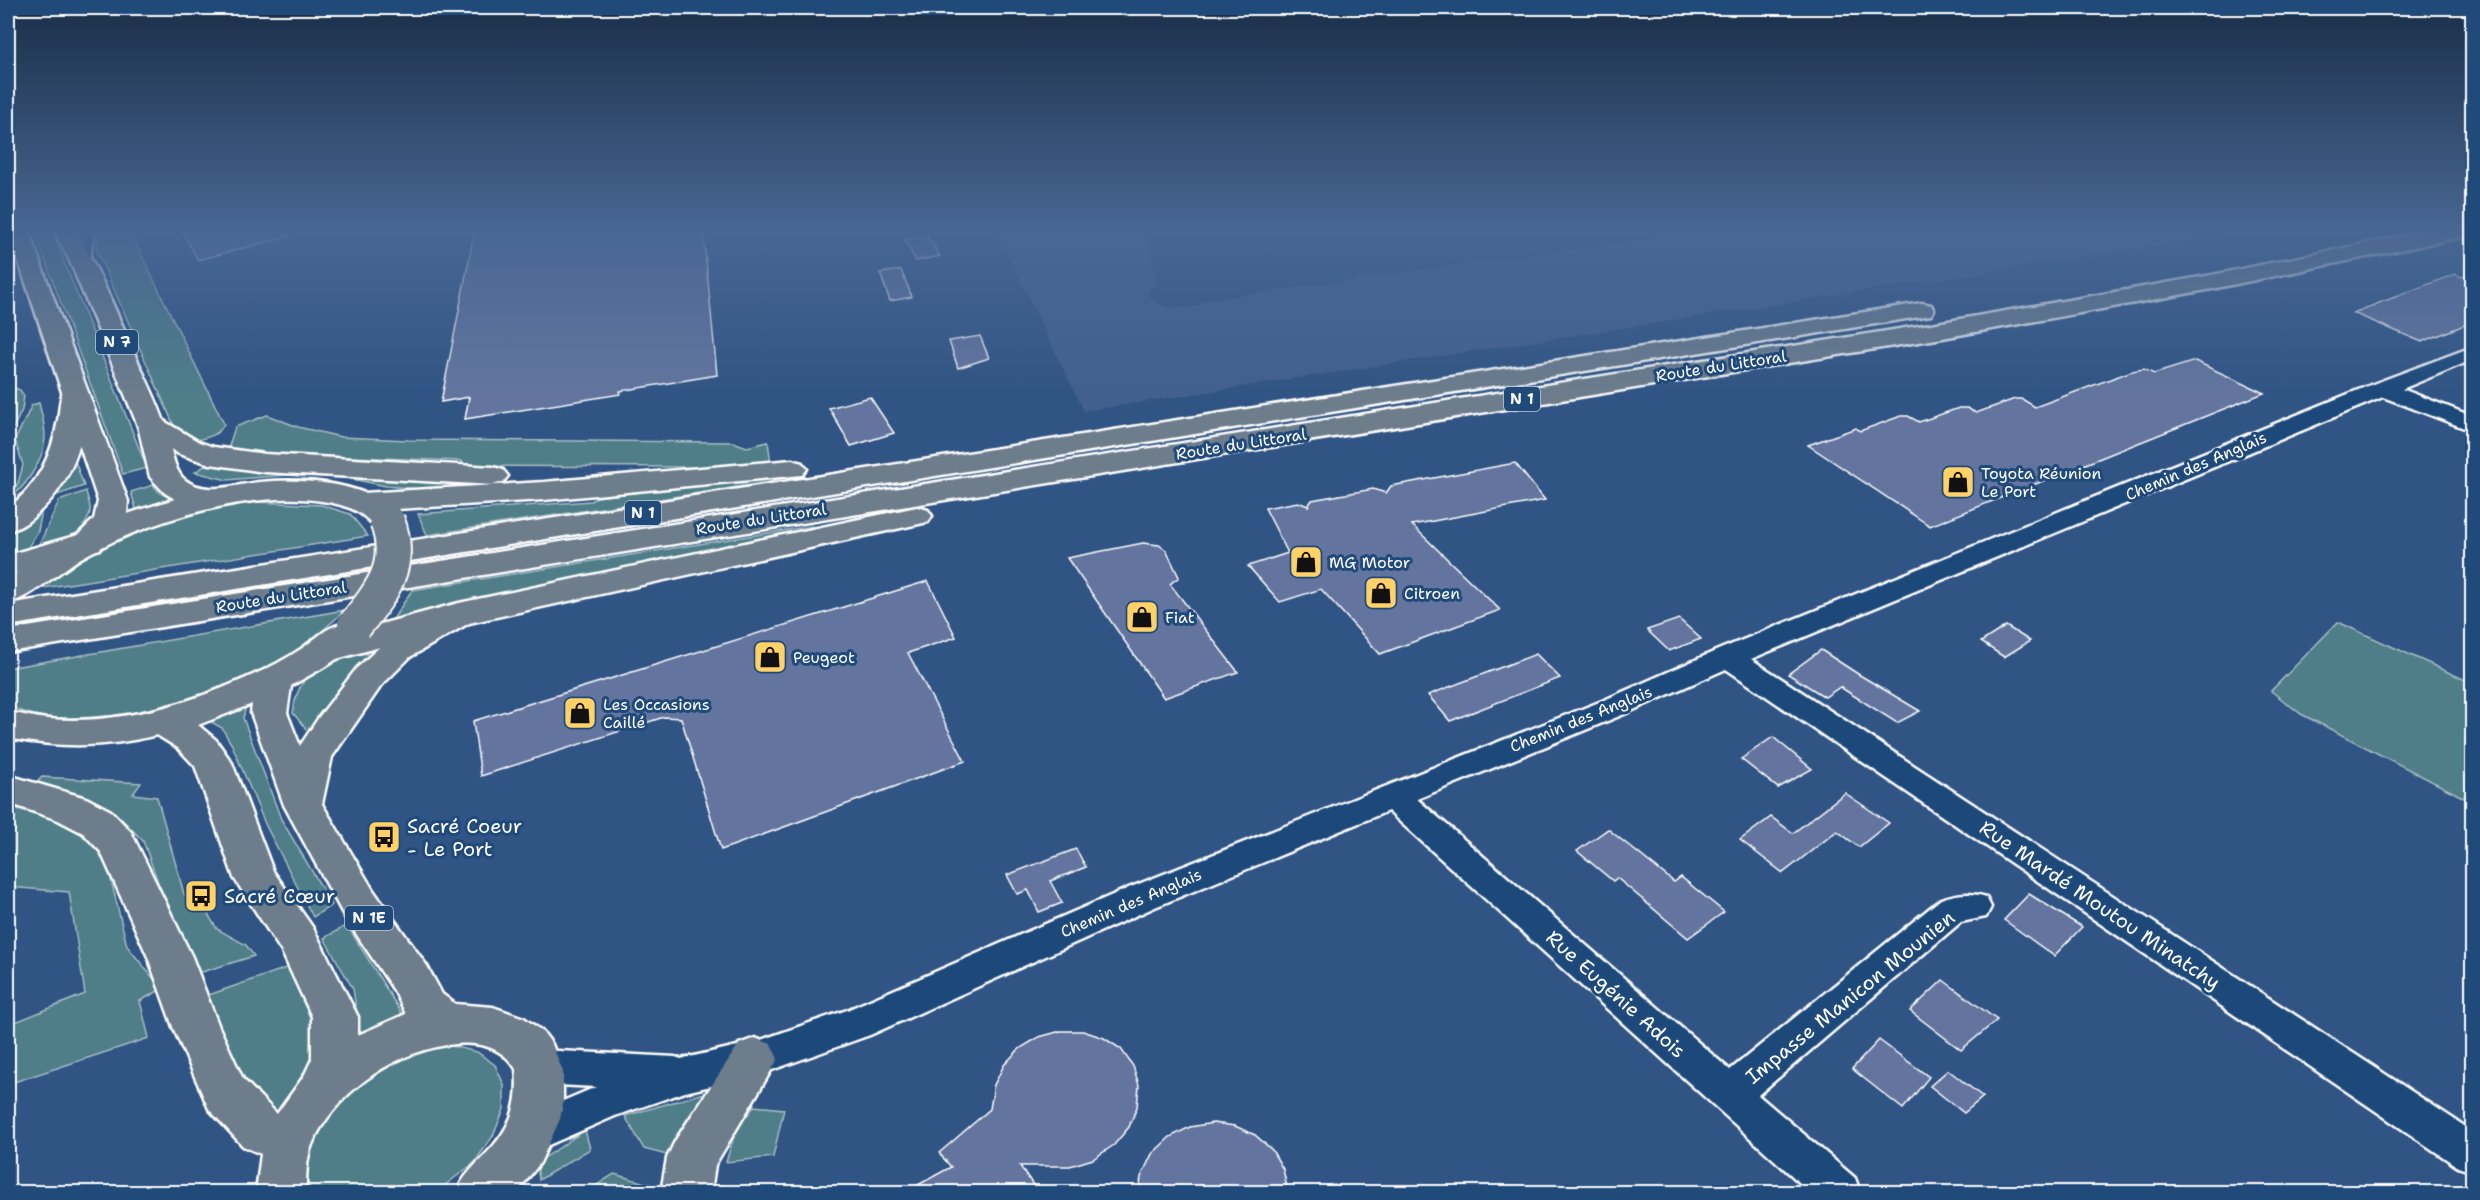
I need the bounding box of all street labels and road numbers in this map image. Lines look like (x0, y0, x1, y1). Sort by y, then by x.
road number: N 7 (96, 330, 138, 354)
street label: Route du Littoral (1654, 345, 1788, 387)
road number: N 1 (1504, 387, 1540, 411)
street label: Route du Littoral (1174, 423, 1308, 465)
street label: Chemin des Anglais (2122, 427, 2270, 505)
street label: Route du Littoral (694, 498, 828, 540)
road number: N 1 (625, 501, 661, 525)
street label: Route du Littoral (214, 576, 348, 618)
street label: Chemin des Anglais (1507, 681, 1655, 757)
street label: Rue Mardé Moutou Minatchy (1975, 815, 2225, 995)
street label: Chemin des Anglais (1057, 864, 1205, 942)
street label: Impasse Manicon Mounien (1740, 905, 1960, 1089)
road number: N 1E (345, 906, 393, 930)
street label: Rue Eugénie Adois (1541, 924, 1691, 1064)

